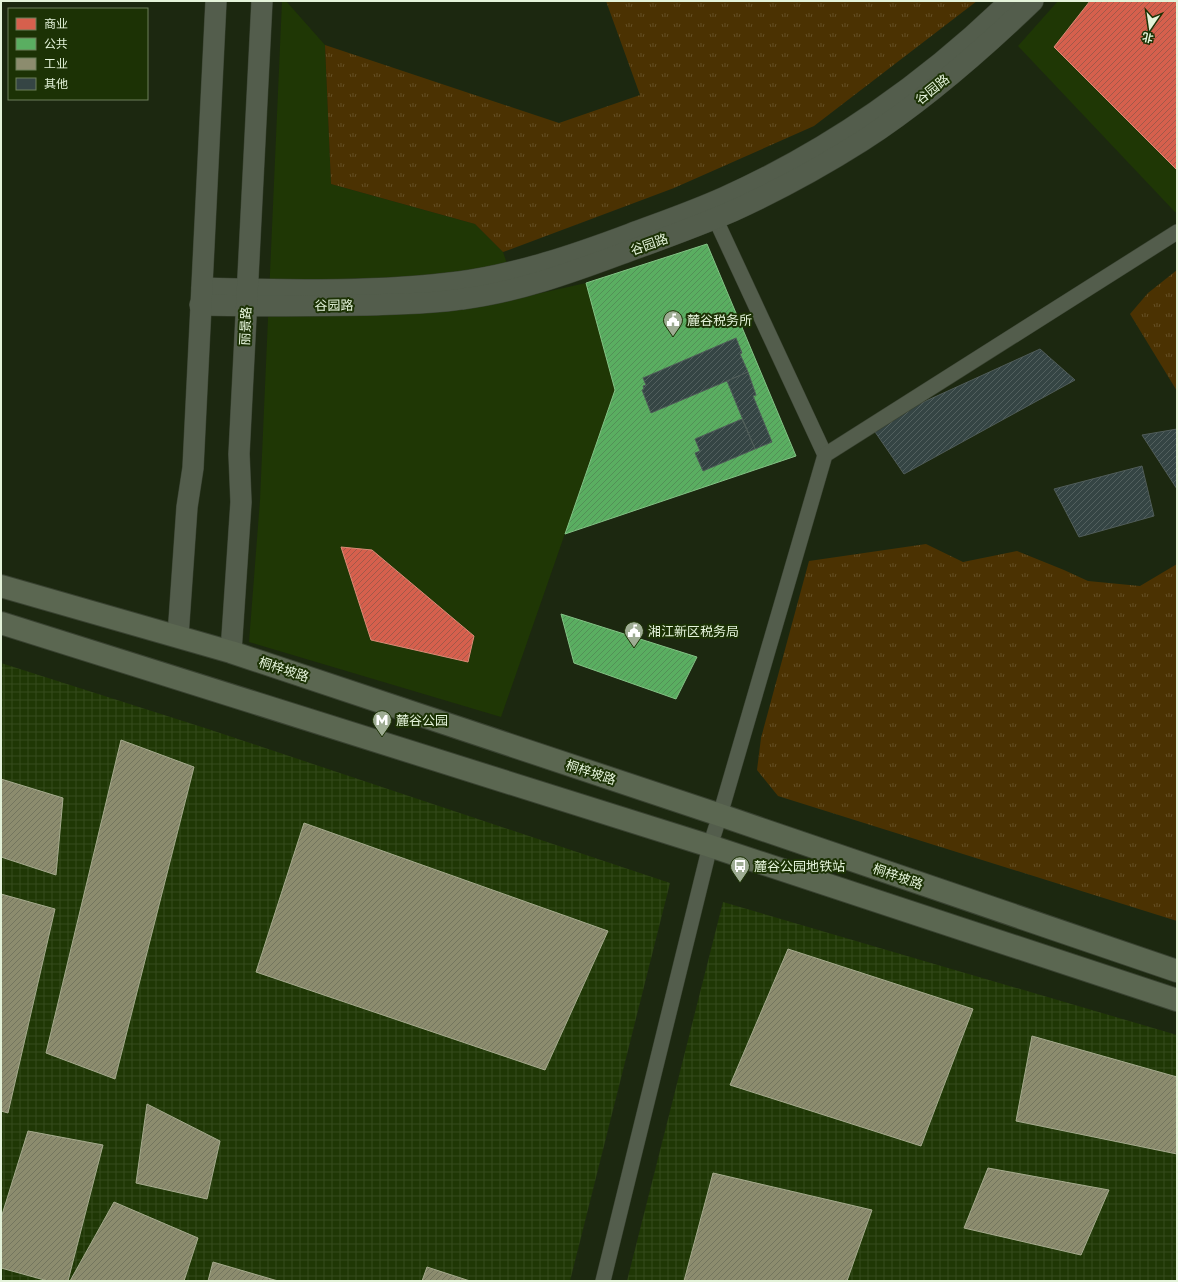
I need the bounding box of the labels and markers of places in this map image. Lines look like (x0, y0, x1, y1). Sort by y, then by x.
public building icon: 麓谷税务所 (662, 309, 684, 337)
place label: 麓谷税务所 (687, 312, 752, 328)
public building icon: 湘江新区税务局 (623, 620, 645, 648)
place label: 湘江新区税务局 (648, 623, 739, 639)
metro station icon: 麓谷公园 (371, 709, 393, 737)
place label: 麓谷公园 (396, 712, 448, 728)
bus stop icon: 麓谷公园地铁站 (729, 855, 751, 883)
place label: 麓谷公园地铁站 (754, 858, 845, 874)

